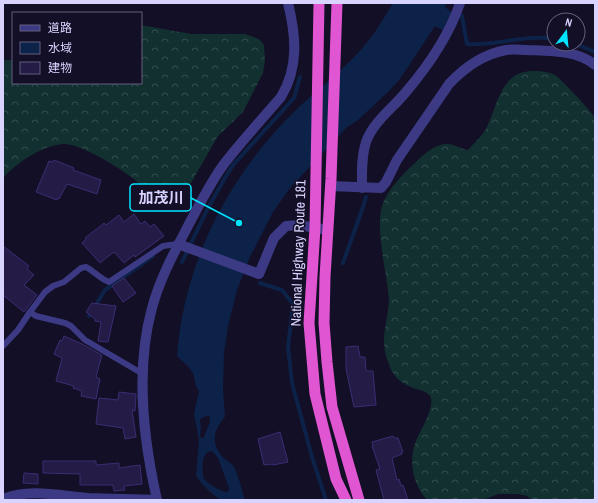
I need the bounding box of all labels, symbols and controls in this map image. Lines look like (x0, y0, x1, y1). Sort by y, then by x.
legend (12, 12, 142, 84)
north arrow (546, 12, 586, 52)
text: N (564, 15, 574, 30)
text: 道路 (48, 20, 72, 36)
text: 水域 (48, 40, 72, 56)
text: 建物 (48, 60, 72, 76)
street label: National Highway Route 181 (286, 179, 310, 327)
callout: 加茂川 (130, 184, 191, 211)
text: 加茂川 (138, 187, 184, 208)

